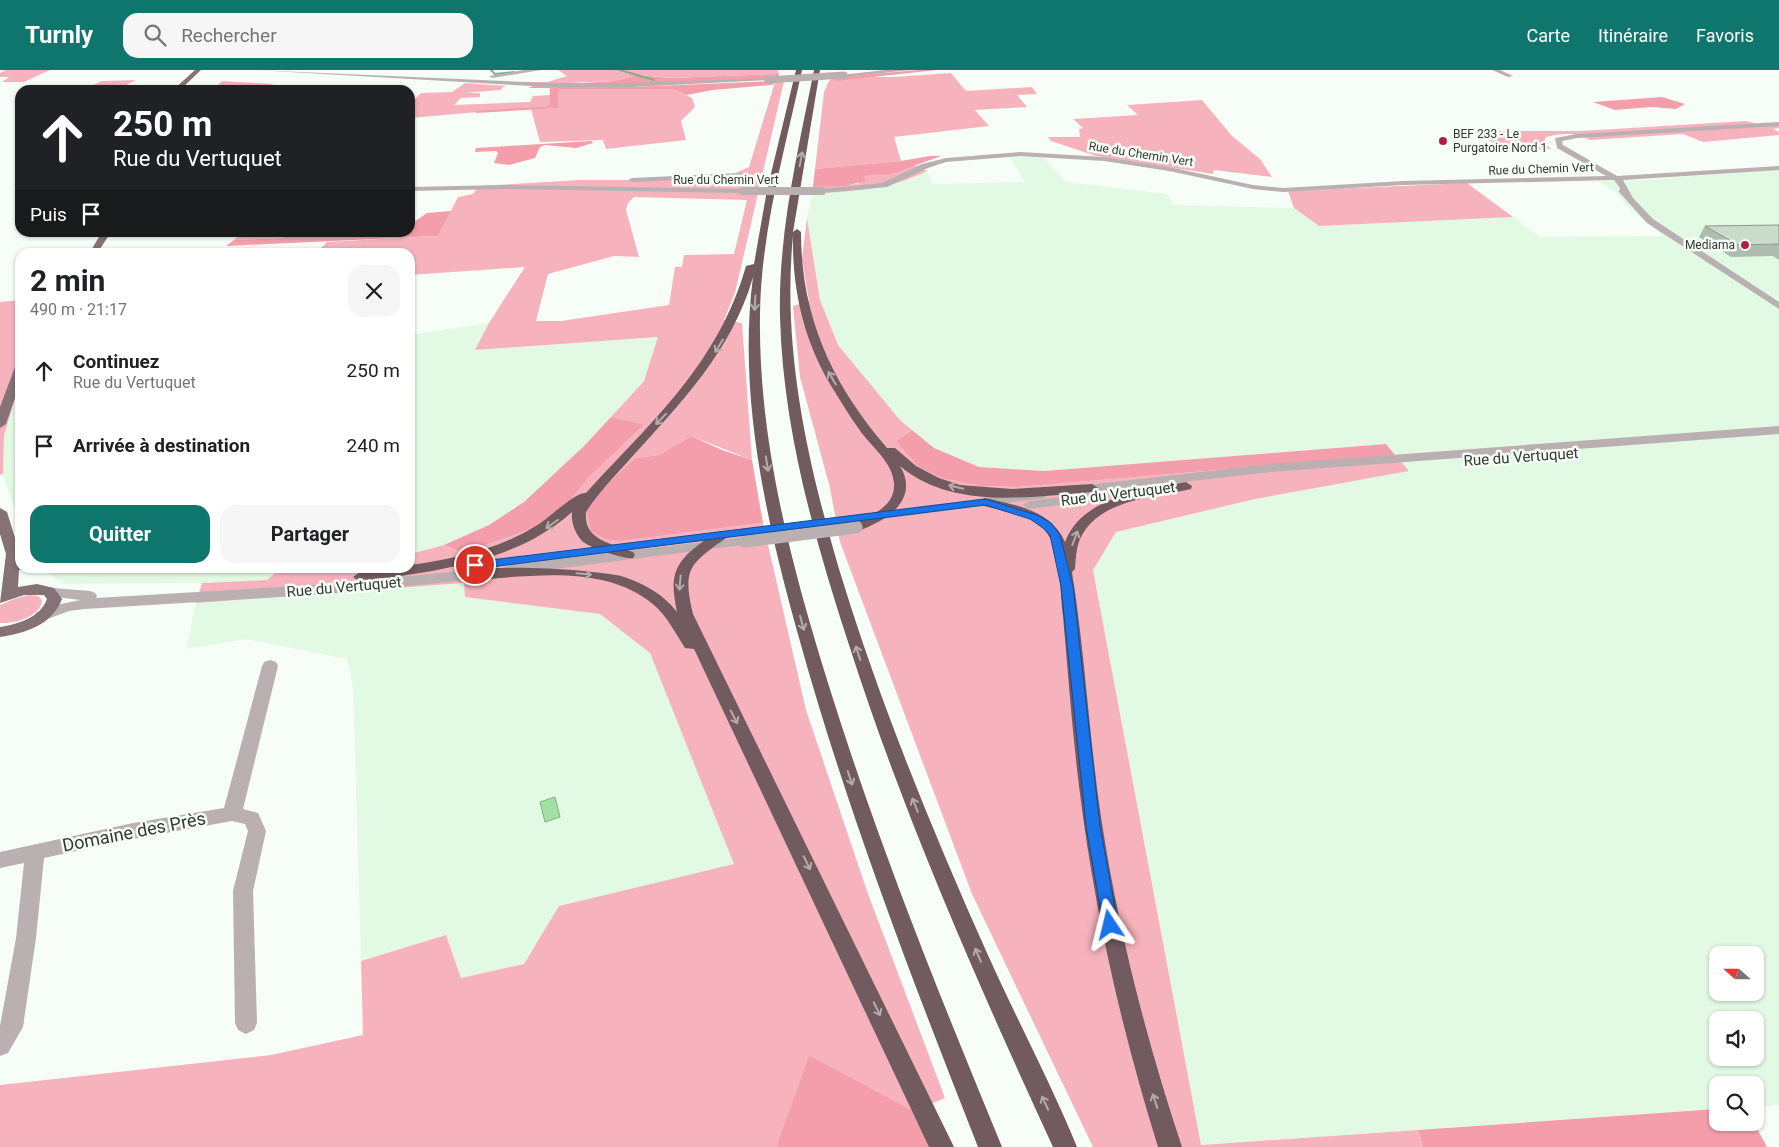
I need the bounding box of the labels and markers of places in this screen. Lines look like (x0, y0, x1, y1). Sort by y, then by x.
place label: BEF 233 - Le Purgatoire Nord 1 (1453, 127, 1547, 155)
marker: BEF 233 - Le Purgatoire Nord 1 (1437, 135, 1449, 147)
place label: Mediama (1685, 238, 1735, 252)
marker: Mediama (1739, 239, 1751, 251)
pin (454, 544, 496, 586)

